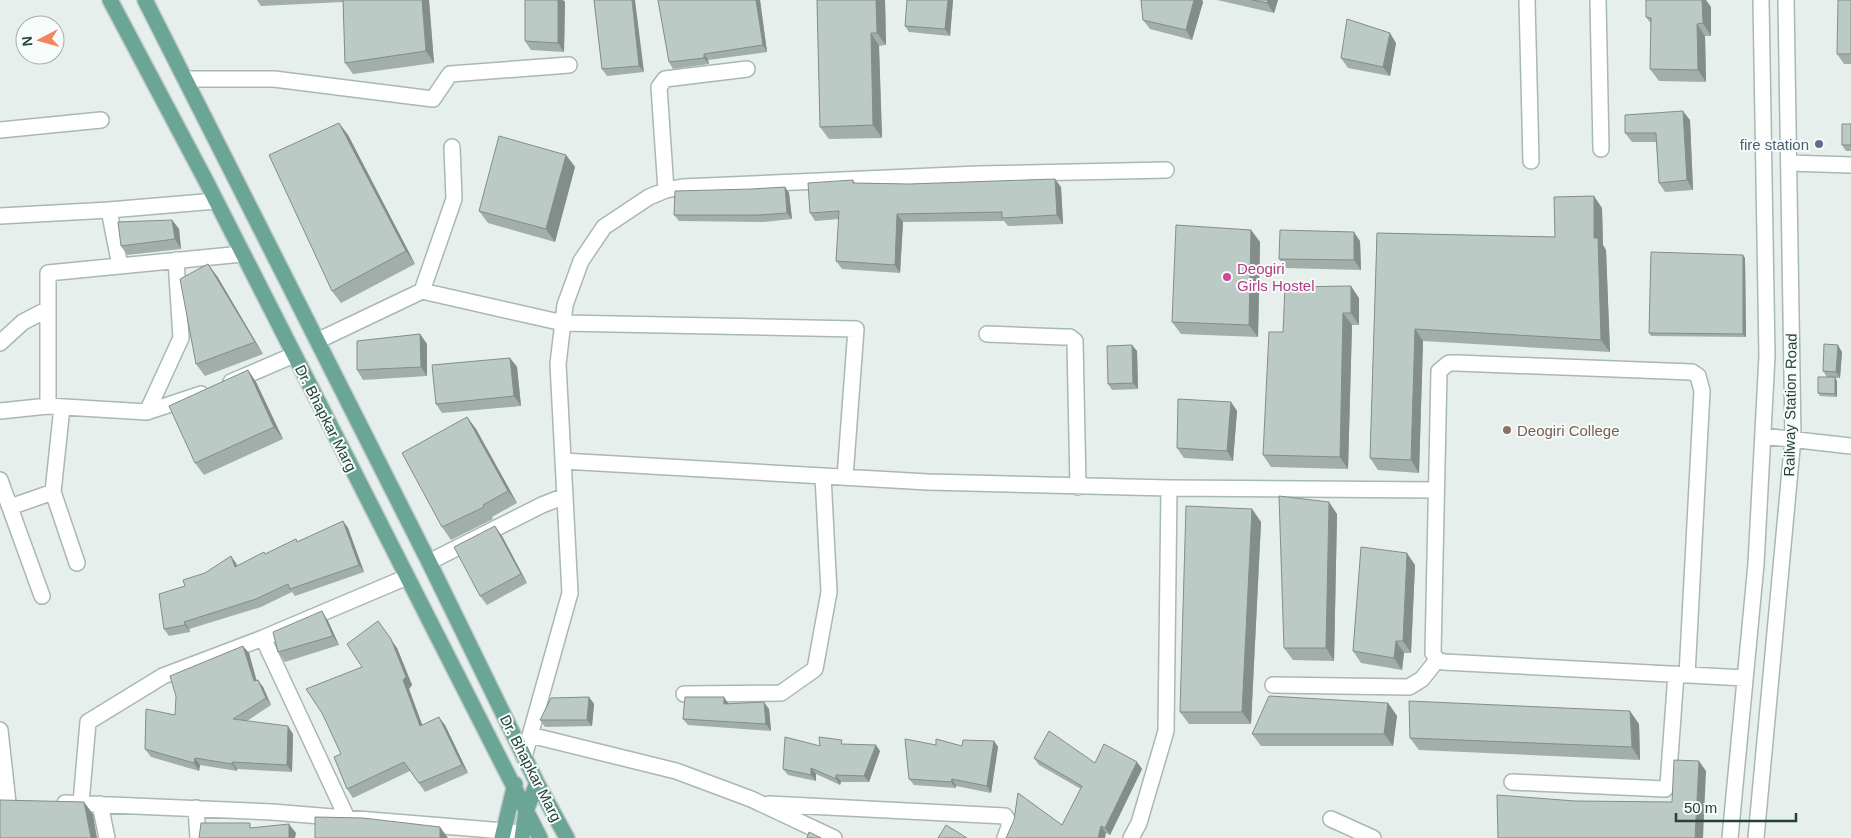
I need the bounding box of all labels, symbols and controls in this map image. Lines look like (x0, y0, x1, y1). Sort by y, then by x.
north arrow (15, 15, 65, 65)
text: N (19, 35, 36, 47)
place label: fire station (1740, 136, 1809, 153)
marker: fire station (1813, 138, 1825, 150)
place label: Deogiri Girls Hostel (1237, 260, 1315, 294)
marker: Deogiri Girls Hostel (1221, 271, 1233, 283)
street label: Railway Station Road (1780, 333, 1800, 477)
street label: Dr. Bhapkar Marg (292, 362, 360, 474)
place label: Deogiri College (1517, 422, 1620, 439)
marker: Deogiri College (1501, 424, 1513, 436)
street label: Dr. Bhapkar Marg (497, 712, 565, 824)
scale bar (1676, 790, 1796, 822)
text: 50 m (1684, 799, 1717, 816)

